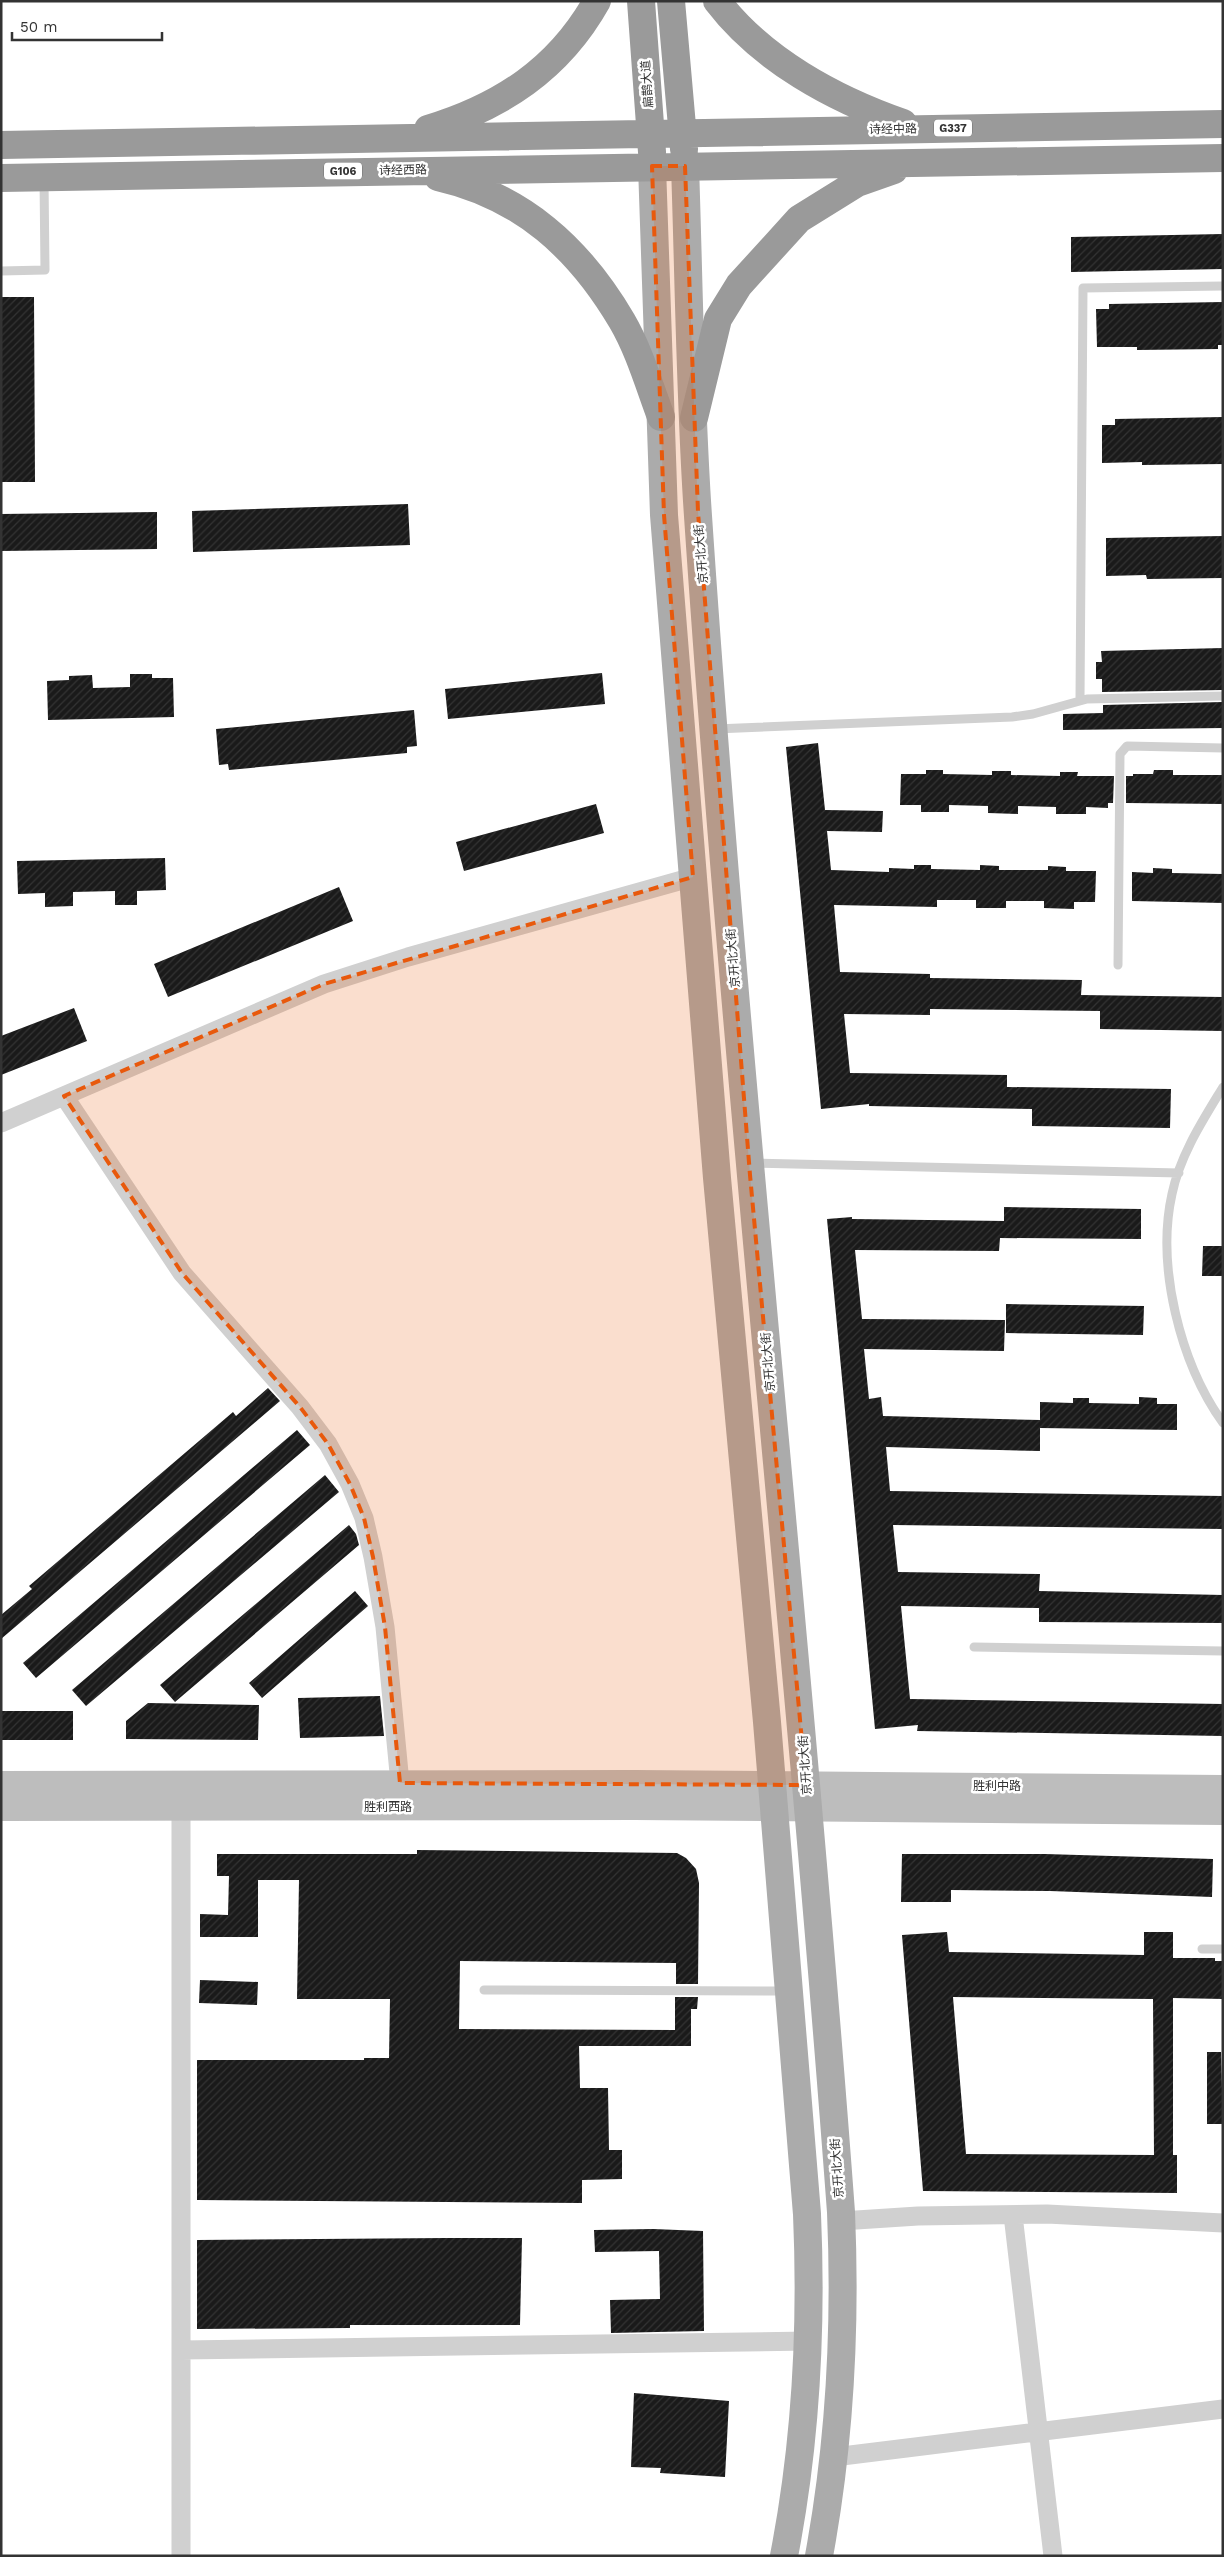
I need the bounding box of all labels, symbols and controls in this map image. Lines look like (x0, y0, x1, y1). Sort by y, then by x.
scale bar (12, 10, 162, 42)
text: 50 m (20, 18, 57, 36)
street label: 扁鹊大道 (638, 60, 656, 108)
road number: G337 (934, 120, 972, 136)
street label: 诗经中路 (869, 122, 917, 136)
road number: G106 (324, 162, 362, 180)
street label: 诗经西路 (379, 163, 427, 177)
street label: 京开北大街 (691, 523, 711, 585)
street label: 京开北大街 (723, 927, 743, 989)
street label: 京开北大街 (758, 1331, 778, 1393)
street label: 京开北大街 (796, 1735, 814, 1795)
street label: 胜利中路 (973, 1779, 1021, 1793)
street label: 胜利西路 (364, 1800, 412, 1814)
street label: 京开北大街 (828, 2138, 846, 2198)

